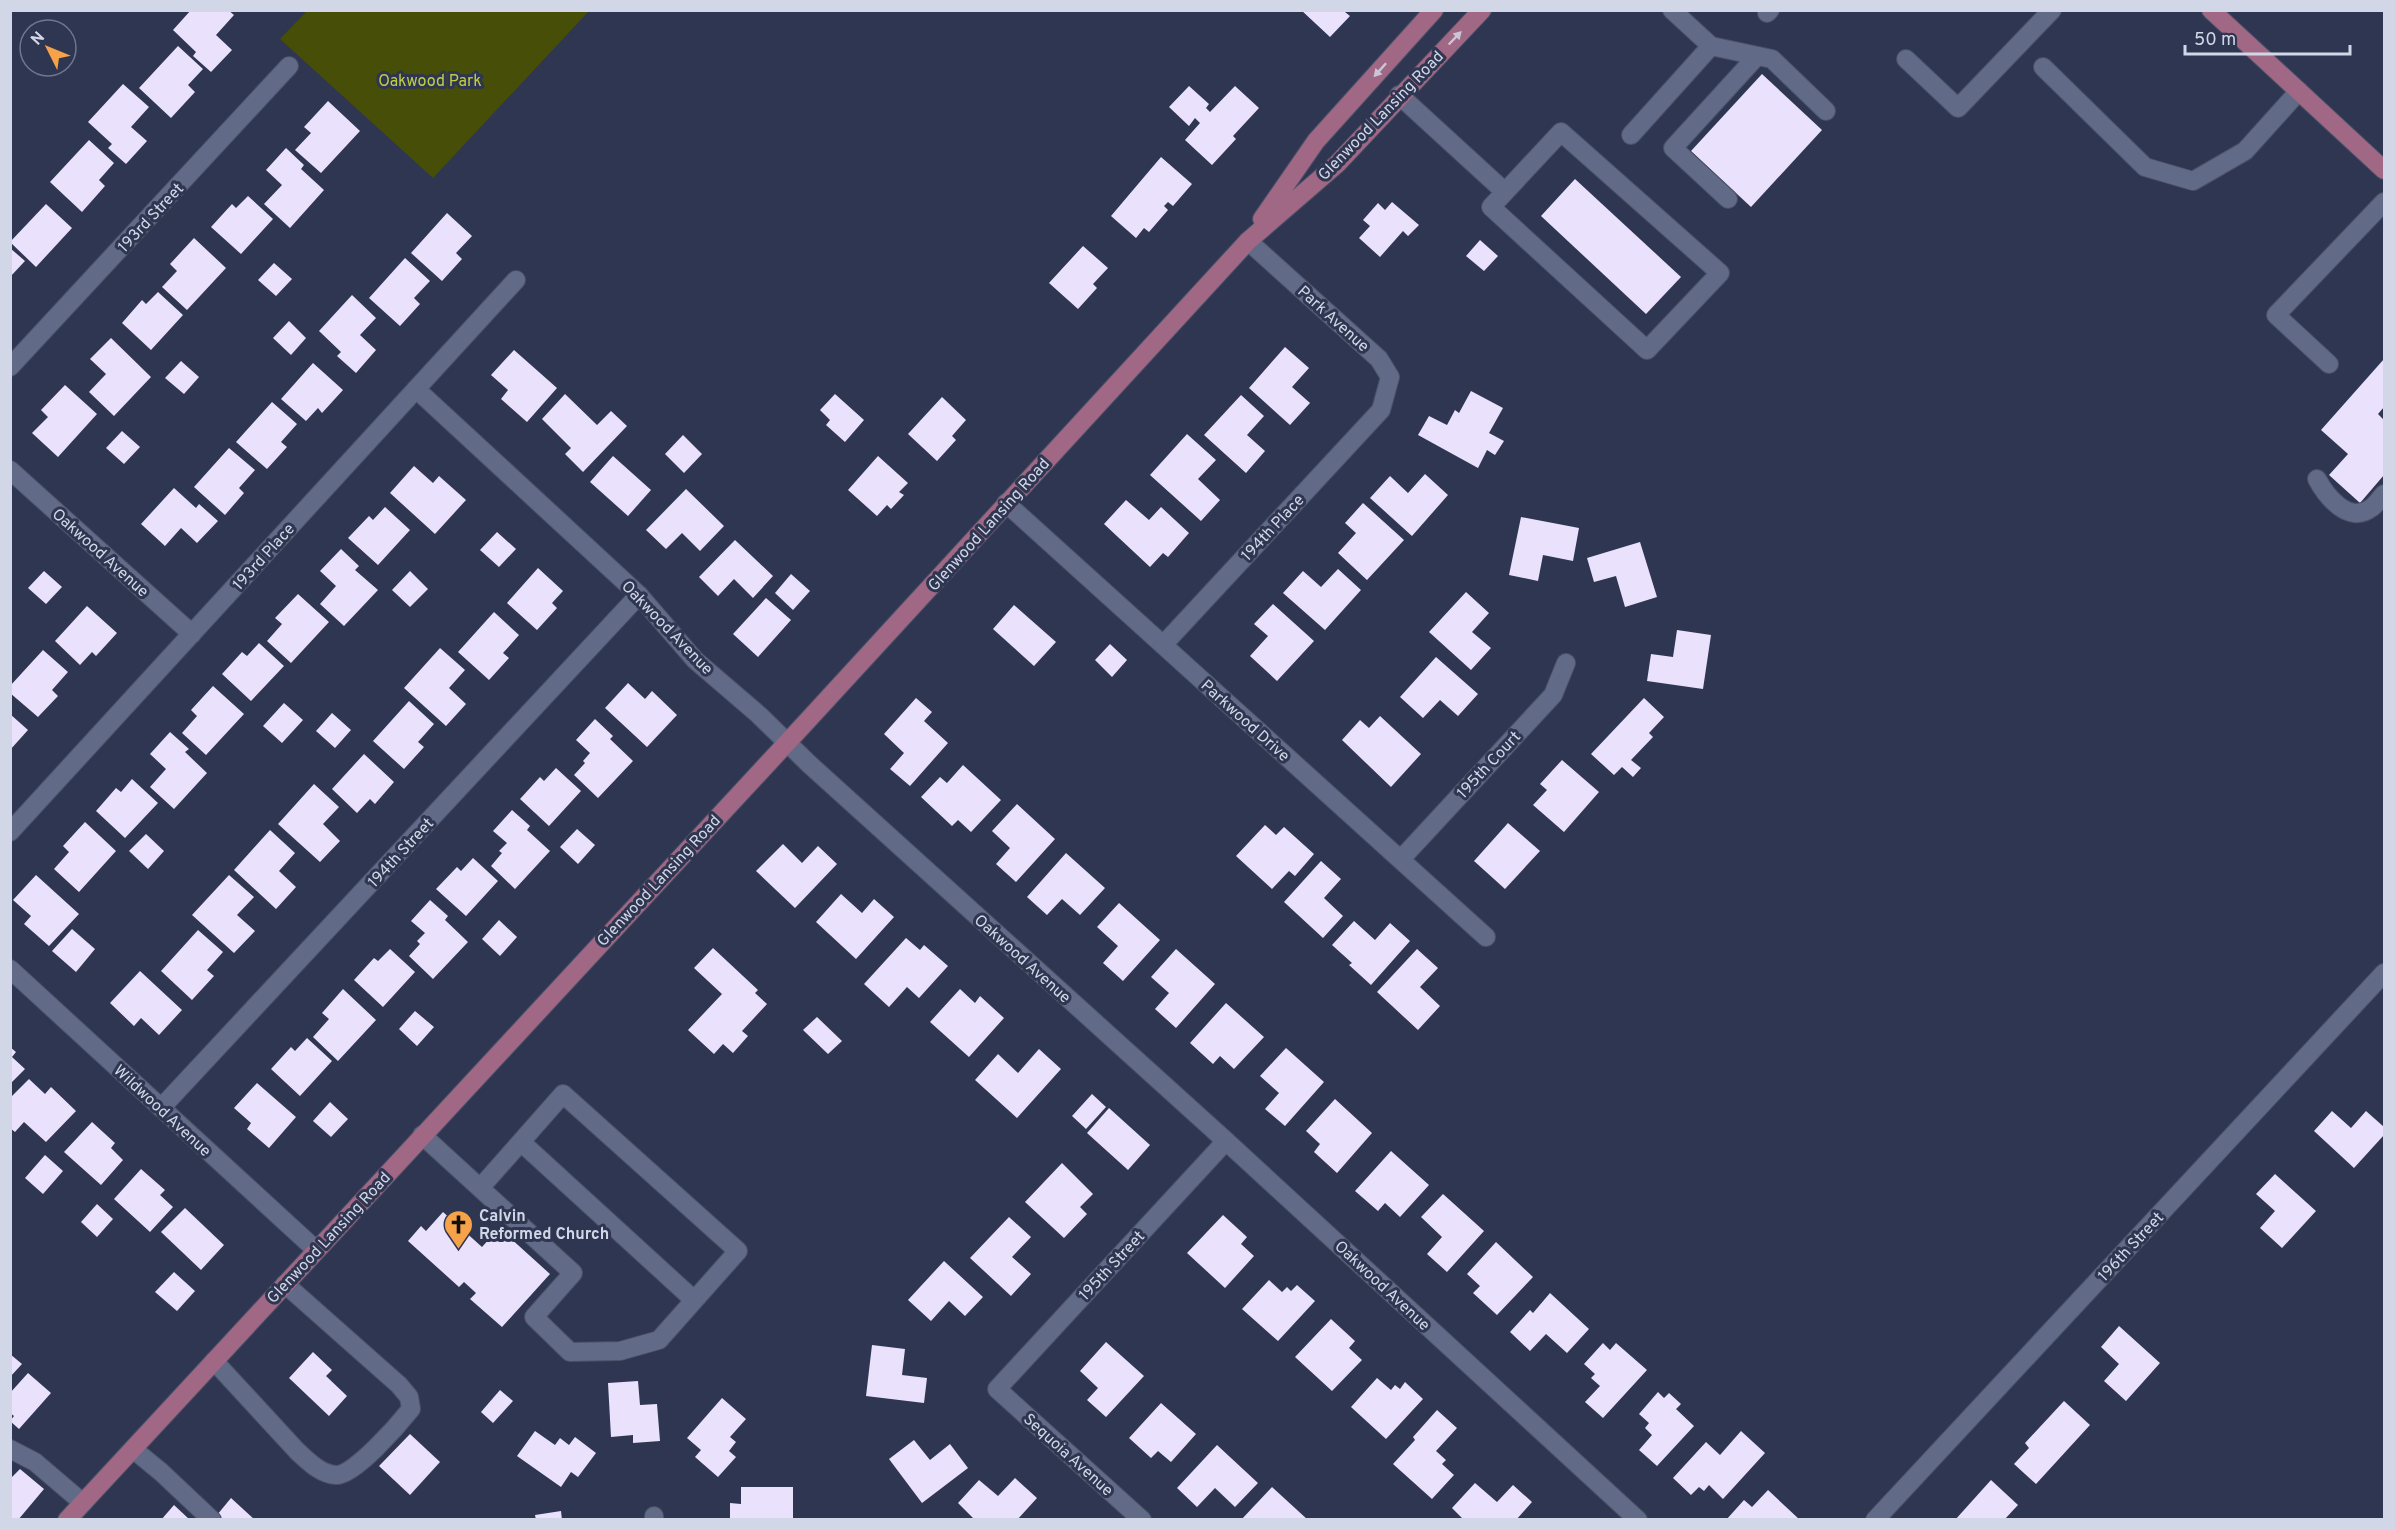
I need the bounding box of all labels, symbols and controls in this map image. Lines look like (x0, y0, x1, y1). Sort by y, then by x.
north arrow (18, 18, 78, 78)
scale bar (2185, 18, 2350, 56)
text: N (27, 28, 50, 50)
text: 50 m (2194, 29, 2236, 52)
one-way arrow (1447, 32, 1461, 46)
street label: Glenwood Lansing Road (1314, 47, 1449, 185)
one-way arrow (1373, 62, 1387, 77)
park label: Oakwood Park (378, 72, 482, 92)
street label: 193rd Street (114, 179, 189, 257)
street label: Park Avenue (1293, 282, 1373, 357)
street label: Glenwood Lansing Road (924, 455, 1055, 596)
street label: 194th Place (1238, 491, 1309, 566)
street label: Oakwood Avenue (47, 505, 152, 602)
street label: 193rd Place (229, 520, 300, 595)
street label: Oakwood Avenue (617, 577, 717, 680)
street label: Parkwood Drive (1196, 676, 1293, 767)
street label: 195th Court (1453, 727, 1526, 803)
street label: Glenwood Lansing Road (593, 811, 726, 951)
street label: 194th Street (364, 814, 439, 892)
street label: Oakwood Avenue (969, 911, 1074, 1008)
street label: Wildwood Avenue (109, 1061, 215, 1162)
street label: Glenwood Lansing Road (263, 1168, 396, 1308)
place label: Calvin Reformed Church (479, 1207, 609, 1245)
church icon: Calvin Reformed Church (442, 1208, 474, 1250)
street label: 196th Street (2094, 1209, 2169, 1286)
street label: 195th Street (1075, 1227, 1150, 1305)
street label: Oakwood Avenue (1330, 1237, 1434, 1336)
street label: Sequoia Avenue (1019, 1410, 1117, 1501)

